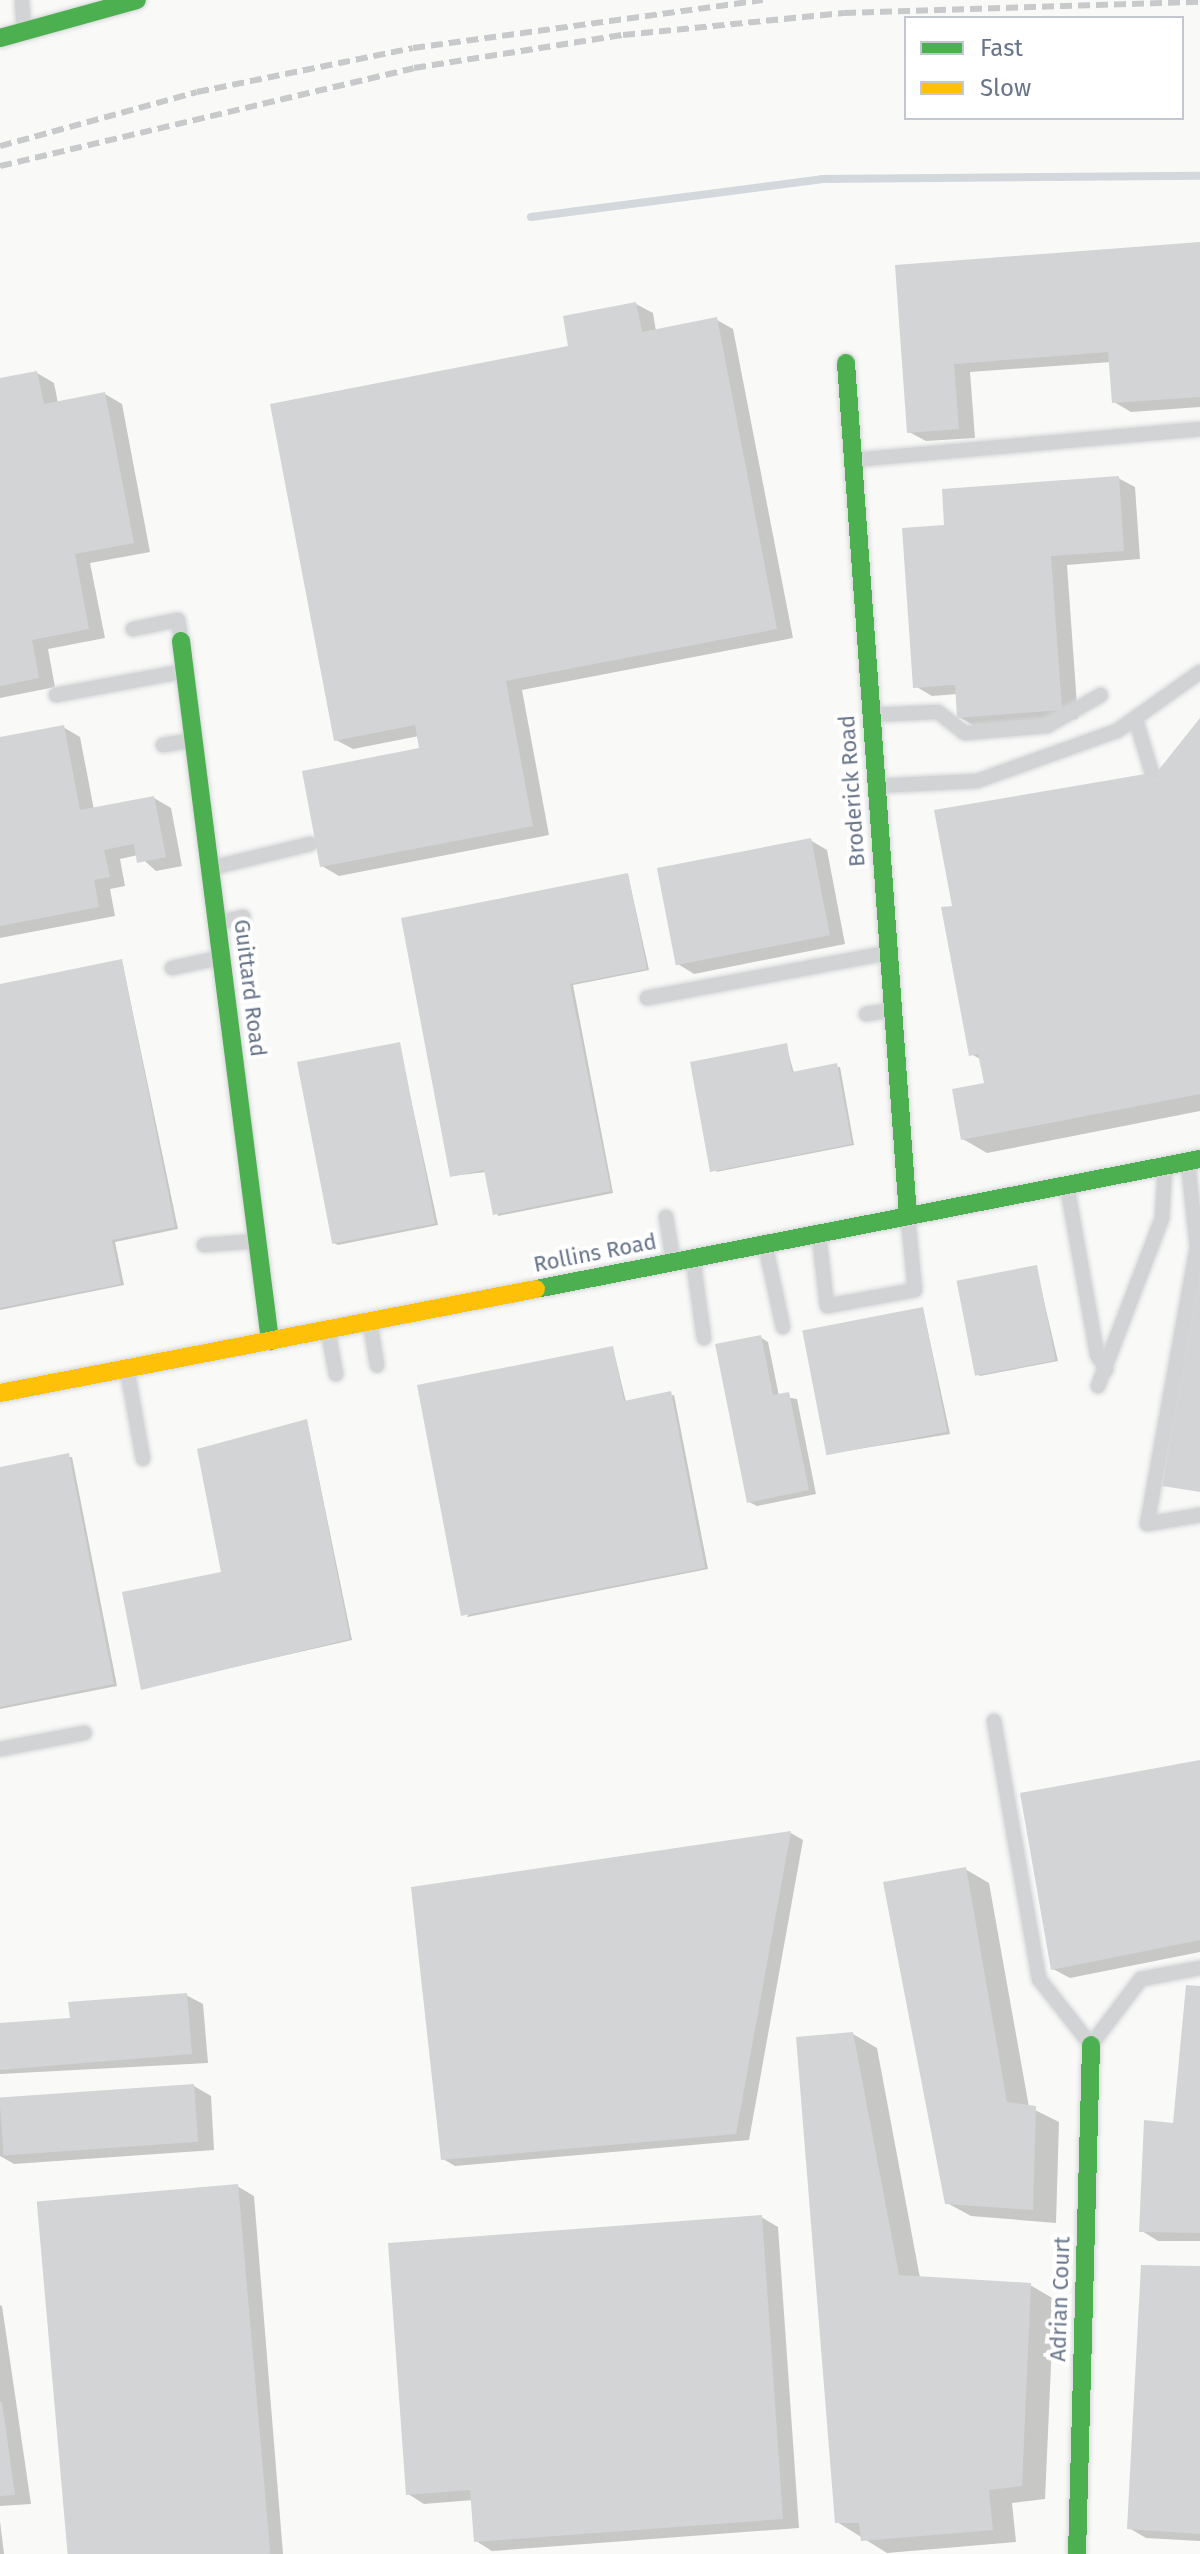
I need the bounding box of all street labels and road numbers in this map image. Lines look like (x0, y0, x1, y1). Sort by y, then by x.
street label: Broderick Road (834, 714, 870, 868)
street label: Guittard Road (228, 918, 272, 1058)
street label: Rollins Road (531, 1228, 659, 1278)
street label: Adrian Court (1045, 2236, 1075, 2362)

